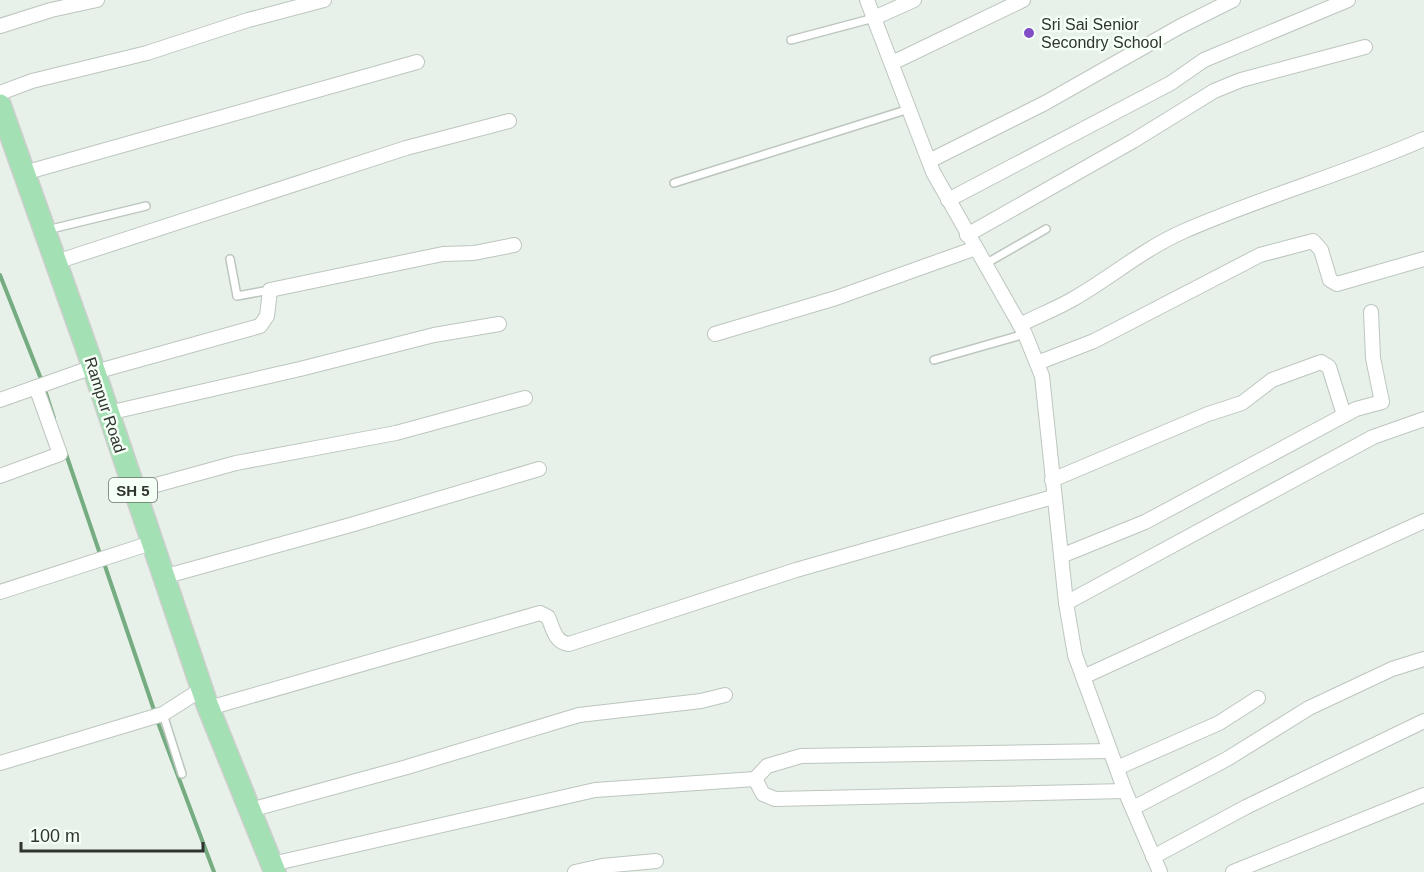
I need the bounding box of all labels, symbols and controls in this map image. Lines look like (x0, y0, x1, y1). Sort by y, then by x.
place label: Sri Sai Senior Secondry School (1041, 16, 1162, 51)
marker: Sri Sai Senior Secondry School (1022, 26, 1036, 40)
street label: Rampur Road (82, 355, 128, 455)
road number: SH 5 (109, 478, 157, 502)
scale bar (21, 815, 202, 853)
text: 100 m (30, 826, 80, 846)

